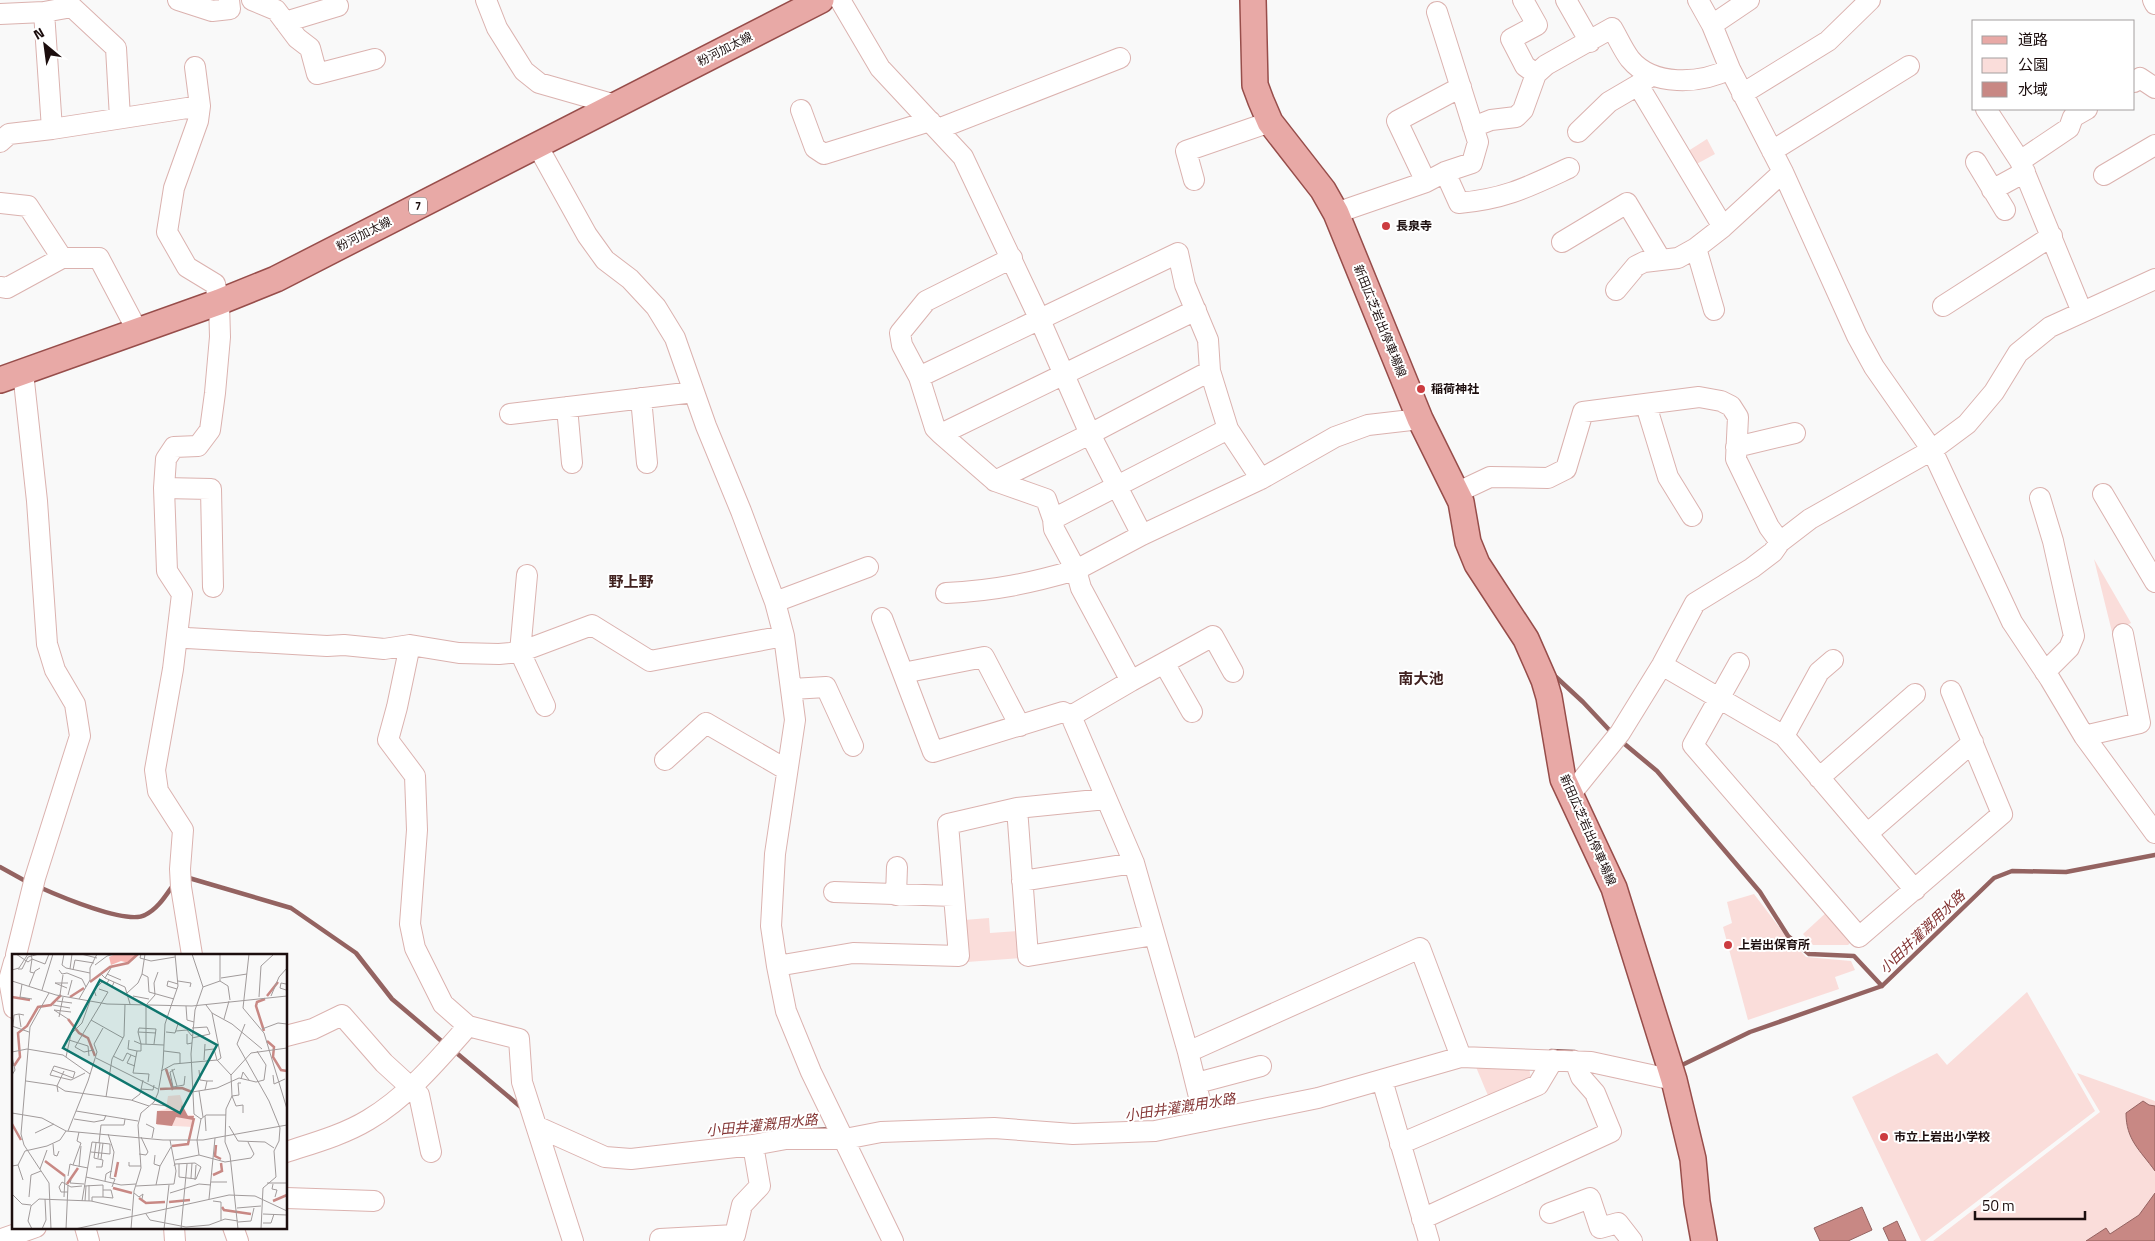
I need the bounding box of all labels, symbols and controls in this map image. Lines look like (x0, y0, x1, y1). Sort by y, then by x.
north arrow (20, 20, 70, 70)
legend (1972, 20, 2135, 110)
text: N (29, 22, 48, 45)
street label: 粉河加太線 (694, 26, 756, 71)
text: 道路 (2018, 28, 2048, 51)
text: 公園 (2018, 53, 2048, 76)
text: 水域 (2018, 78, 2048, 101)
road number: 7 (409, 198, 427, 215)
street label: 粉河加太線 (333, 211, 395, 256)
place label: 長泉寺 (1396, 216, 1432, 235)
marker: 長泉寺 (1380, 220, 1392, 232)
street label: 新田広芝岩出停車場線 (1349, 262, 1412, 380)
place label: 稲荷神社 (1431, 379, 1479, 398)
marker: 稲荷神社 (1415, 383, 1427, 395)
district label: 野上野 (608, 570, 654, 593)
district label: 南大池 (1398, 667, 1444, 690)
street label: 新田広芝岩出停車場線 (1555, 771, 1622, 888)
water label: 小田井灌漑用水路 (1874, 884, 1970, 978)
place label: 上岩出保育所 (1738, 935, 1810, 954)
marker: 上岩出保育所 (1722, 939, 1734, 951)
inset map (12, 954, 288, 1228)
water label: 小田井灌漑用水路 (1123, 1087, 1238, 1126)
water label: 小田井灌漑用水路 (705, 1108, 820, 1141)
place label: 市立上岩出小学校 (1894, 1127, 1990, 1146)
marker: 市立上岩出小学校 (1878, 1131, 1890, 1143)
scale bar (1975, 1188, 2085, 1220)
text: 50 m (1982, 1194, 2015, 1217)

